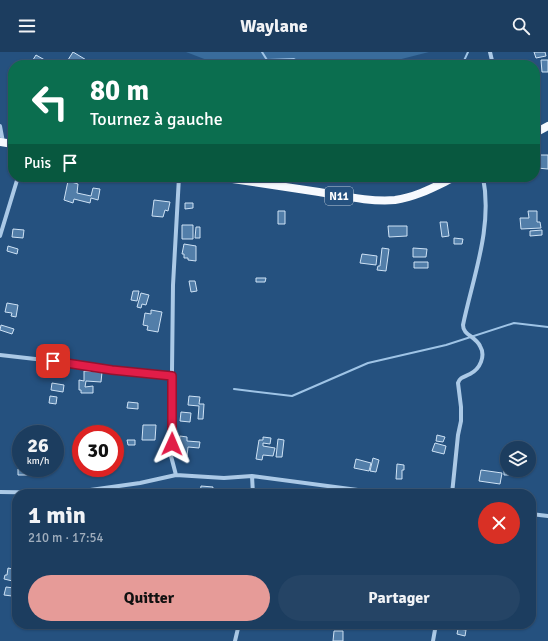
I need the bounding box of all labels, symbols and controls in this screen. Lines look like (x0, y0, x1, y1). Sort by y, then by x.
icon: menu (16, 15, 38, 37)
text: Waylane (240, 15, 308, 37)
icon: search (510, 15, 532, 37)
text: 80 m (90, 74, 149, 108)
icon: left (24, 76, 76, 128)
text: Tournez à gauche (90, 108, 223, 130)
icon: arrive (59, 152, 81, 174)
text: Puis (24, 154, 51, 172)
road number: N11 (325, 187, 353, 205)
pin (36, 344, 70, 378)
icon: arrive (42, 350, 64, 372)
position arrow (151, 423, 193, 465)
speed limit sign: 30 (72, 425, 124, 477)
text: 26 (27, 433, 49, 458)
map controls (500, 441, 536, 477)
button: layers (500, 441, 536, 477)
text: km/h (27, 455, 49, 467)
text: 1 min (28, 500, 86, 530)
button: close (478, 502, 520, 544)
text: 210 m · 17:54 (28, 530, 104, 546)
button: Quitter (28, 575, 270, 621)
button: Partager (278, 575, 520, 621)

